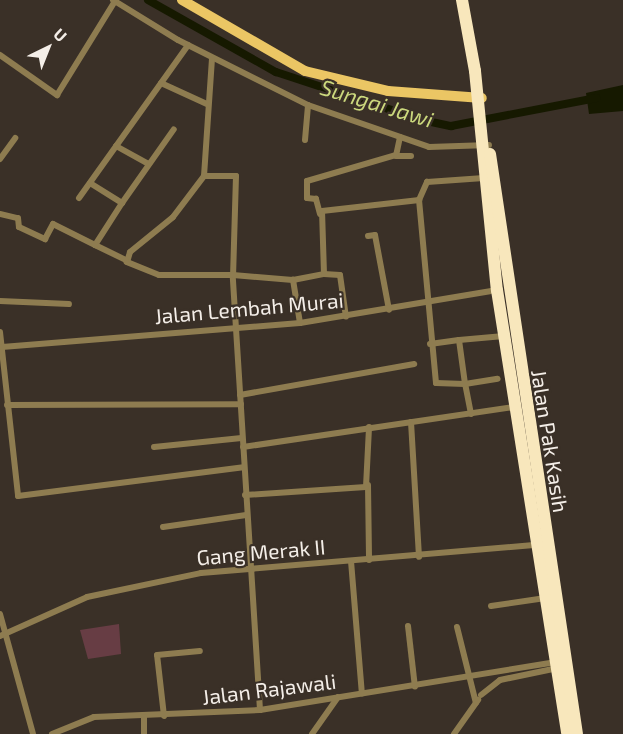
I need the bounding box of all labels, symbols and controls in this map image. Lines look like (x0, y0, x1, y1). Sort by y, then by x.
north arrow (18, 18, 78, 78)
text: U (50, 24, 71, 45)
water label: Sungai Jawi (317, 73, 437, 133)
street label: Jalan Lembah Murai (153, 287, 345, 329)
street label: Jalan Pak Kasih (526, 368, 574, 514)
street label: Gang Merak II (195, 534, 327, 570)
street label: Jalan Rajawali (201, 668, 337, 710)

